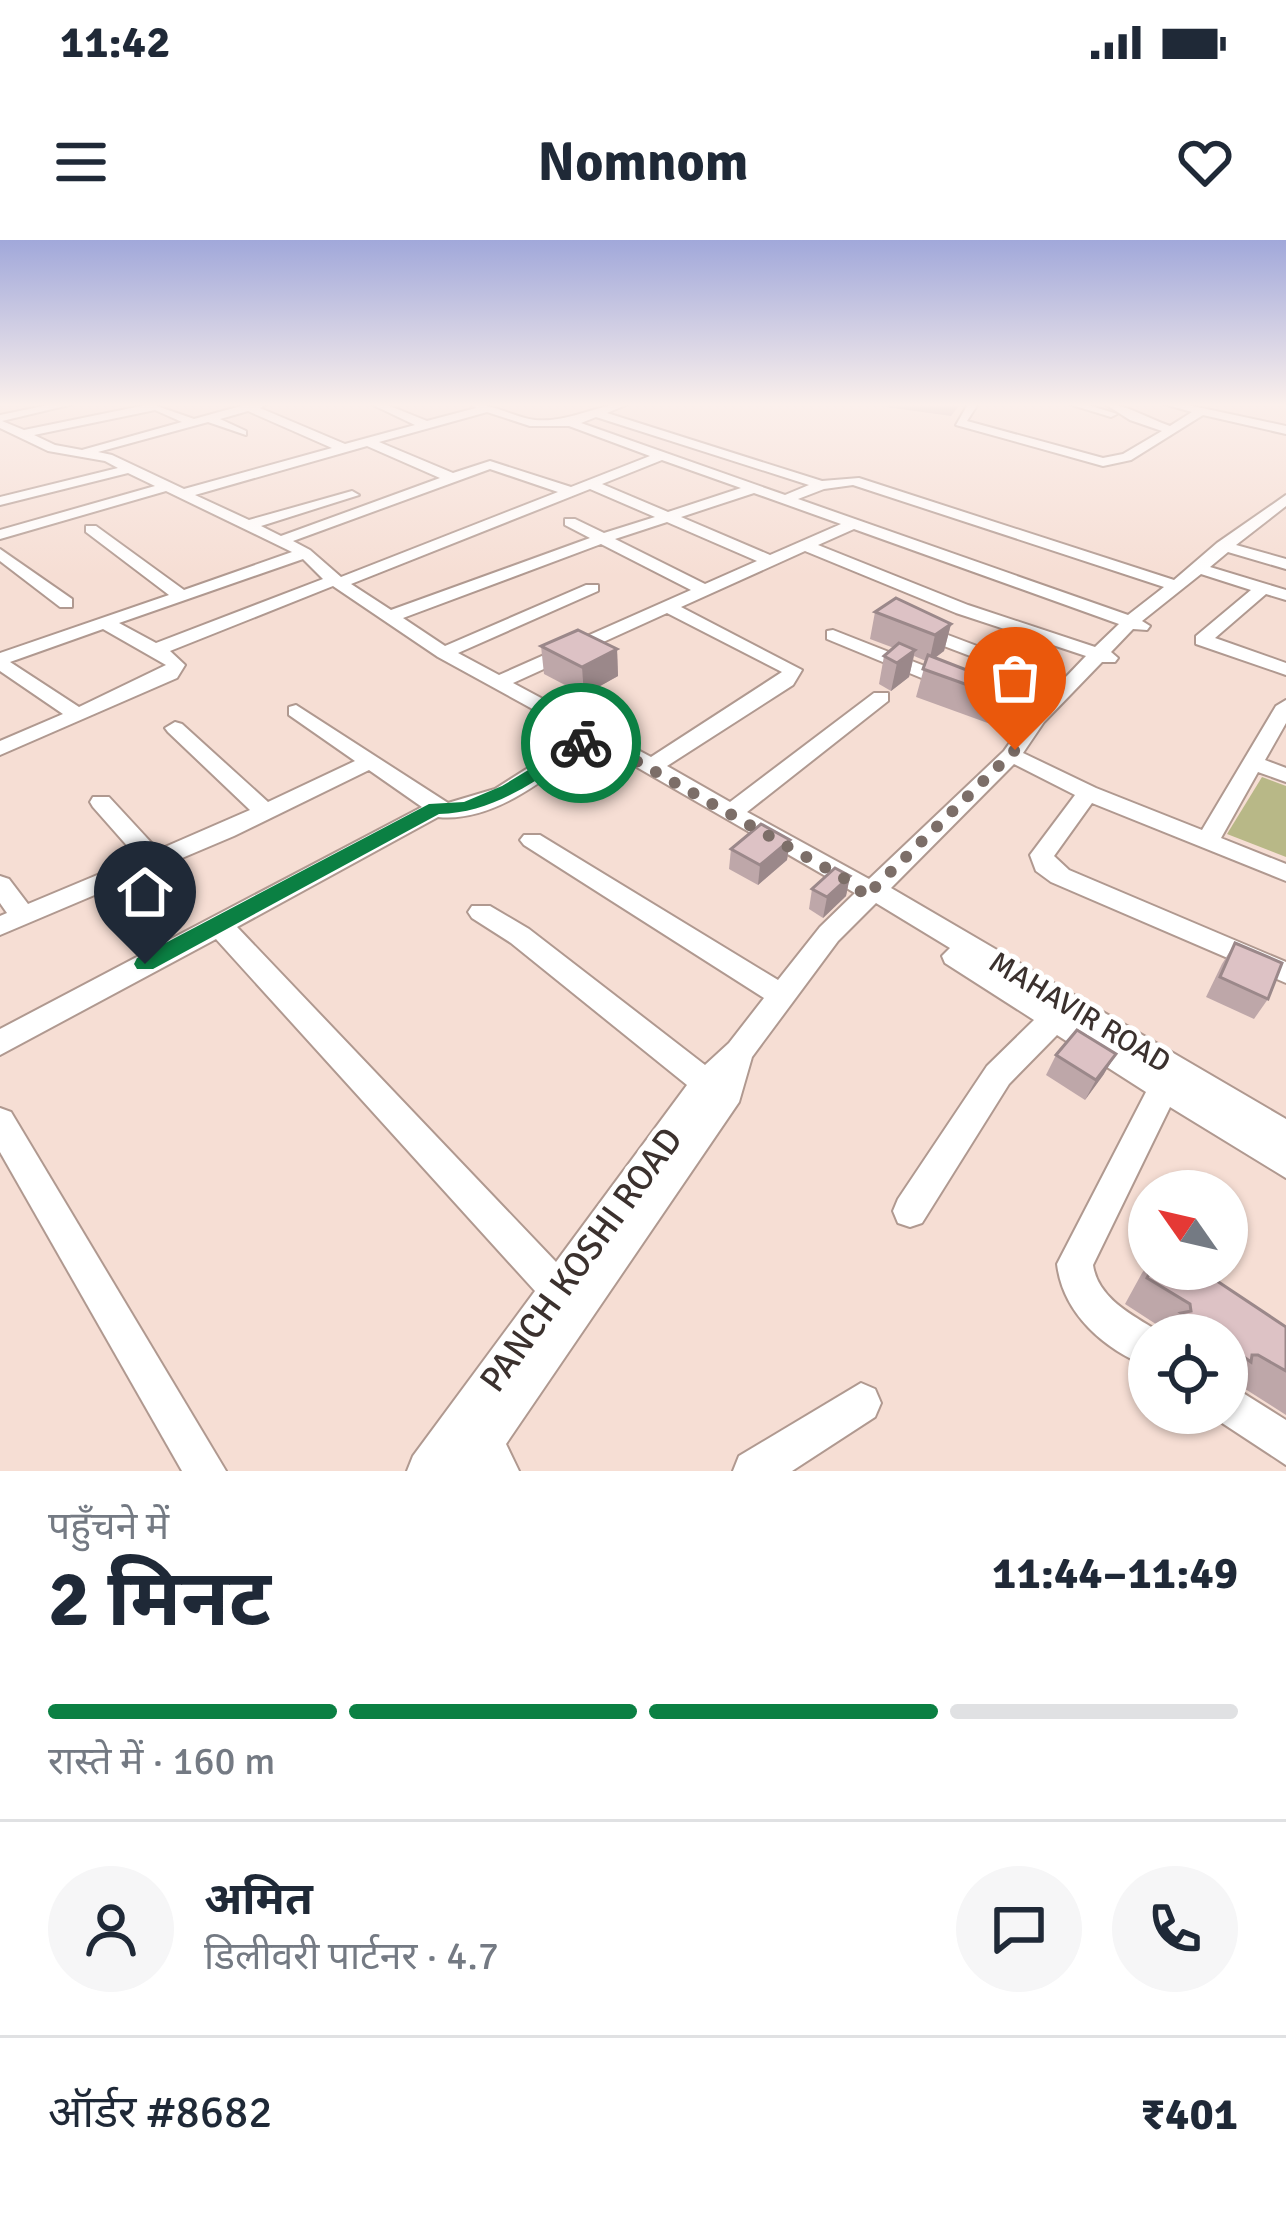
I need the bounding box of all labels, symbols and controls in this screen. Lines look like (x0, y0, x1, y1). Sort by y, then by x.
text: 11:42 (60, 15, 170, 70)
icon: menu (48, 129, 114, 195)
text: Nomnom (538, 129, 748, 196)
icon: heart (1172, 129, 1238, 195)
pin (964, 627, 1066, 750)
icon: bag (982, 645, 1048, 711)
courier (521, 683, 641, 803)
icon: bike (548, 710, 614, 776)
pin (94, 841, 196, 964)
icon: home (112, 859, 178, 925)
street label: MAHAVIR ROAD (982, 944, 1177, 1081)
street label: PANCH KOSHI ROAD (470, 1119, 692, 1401)
north arrow (1128, 1170, 1248, 1290)
map controls (1128, 1170, 1248, 1434)
button: locate (1128, 1314, 1248, 1434)
text: पहुँचने में (48, 1502, 169, 1550)
text: 11:44–11:49 (992, 1546, 1238, 1601)
text: 2 मिनट (48, 1552, 271, 1648)
text: रास्ते में · 160 m (48, 1737, 275, 1785)
button: person (48, 1866, 174, 1992)
button: chat (956, 1866, 1082, 1992)
button: phone (1112, 1866, 1238, 1992)
text: अमित (204, 1872, 313, 1927)
text: डिलीवरी पार्टनर · 4.7 (204, 1932, 499, 1980)
text: ऑर्डर #8682 (48, 2085, 273, 2140)
text: ₹401 (1141, 2087, 1238, 2142)

